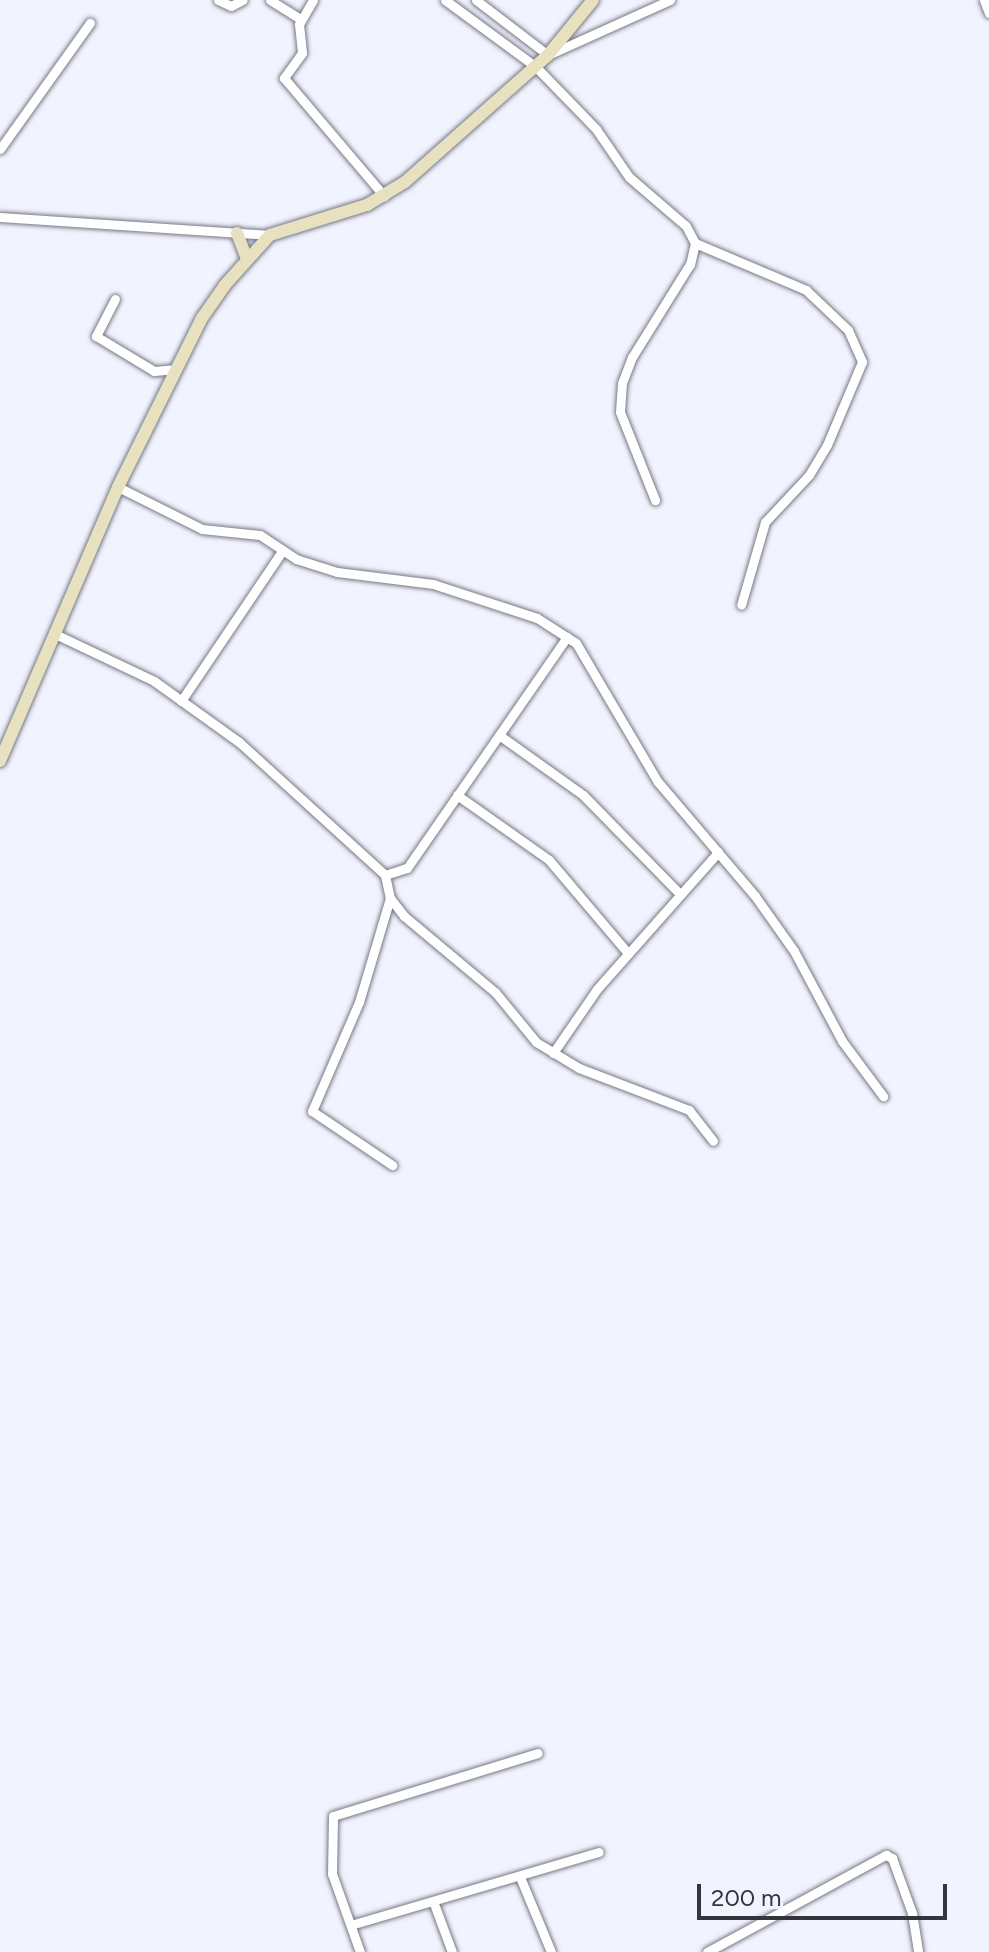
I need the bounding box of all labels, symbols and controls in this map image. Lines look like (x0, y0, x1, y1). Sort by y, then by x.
scale bar (701, 1868, 951, 1918)
text: 200 m (711, 1883, 782, 1912)

